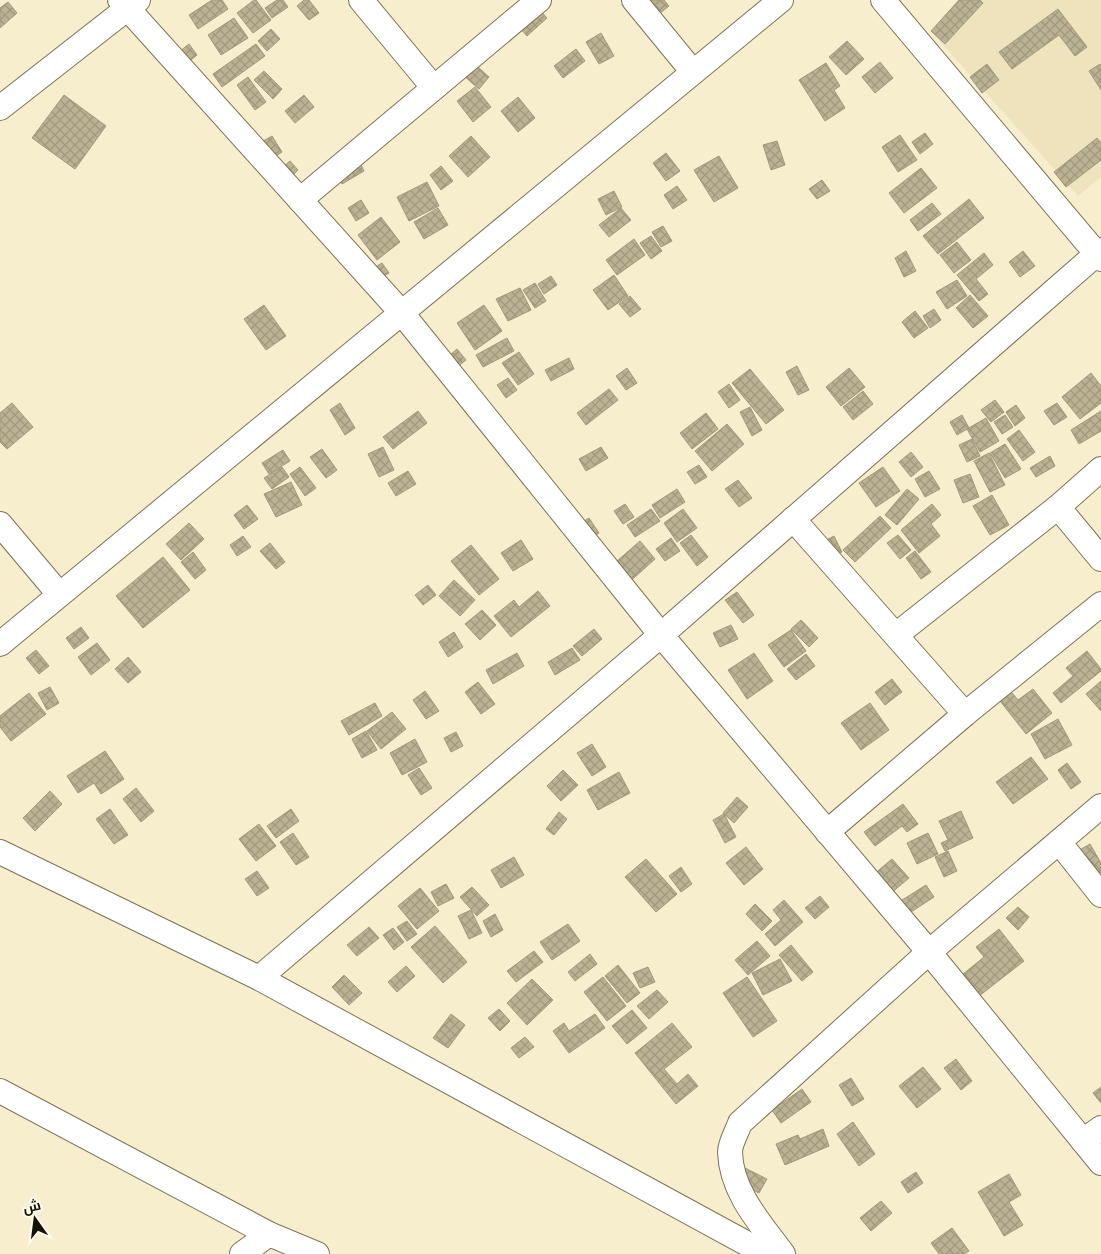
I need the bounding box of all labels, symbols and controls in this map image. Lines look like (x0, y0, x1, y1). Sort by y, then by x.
north arrow (10, 1194, 60, 1244)
text: ش (21, 1195, 43, 1219)

